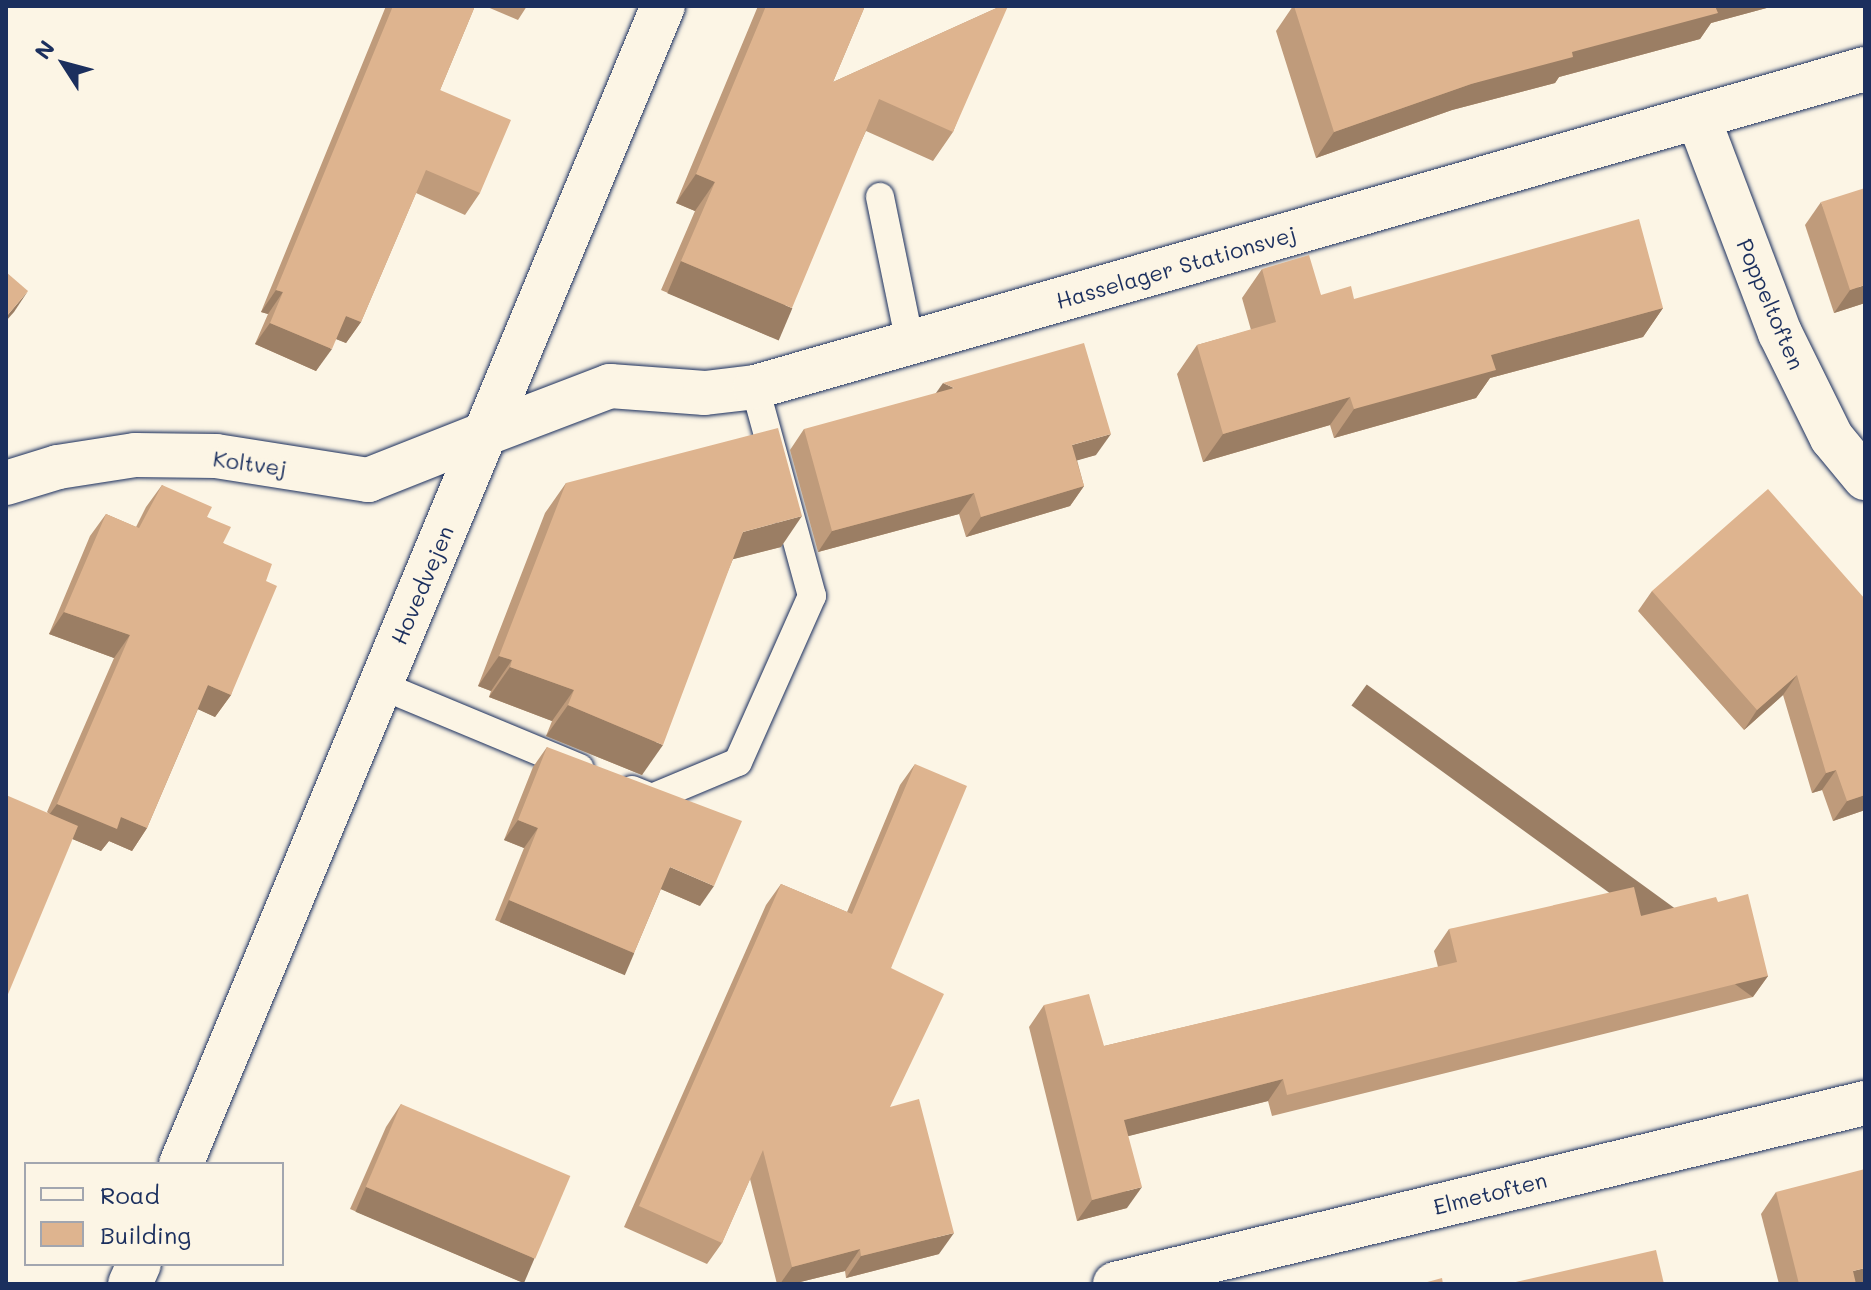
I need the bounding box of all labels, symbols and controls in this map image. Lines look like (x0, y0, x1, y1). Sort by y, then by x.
north arrow (24, 24, 104, 104)
text: N (28, 34, 61, 65)
street label: Hasselager Stationsvej (1053, 220, 1299, 314)
street label: Poppeltoften (1732, 235, 1810, 373)
street label: Koltvej (211, 445, 289, 481)
street label: Hovedvejen (385, 522, 459, 648)
legend (24, 1162, 284, 1266)
street label: Elmetoften (1431, 1166, 1549, 1220)
text: Road (100, 1179, 160, 1210)
text: Building (100, 1219, 191, 1250)

